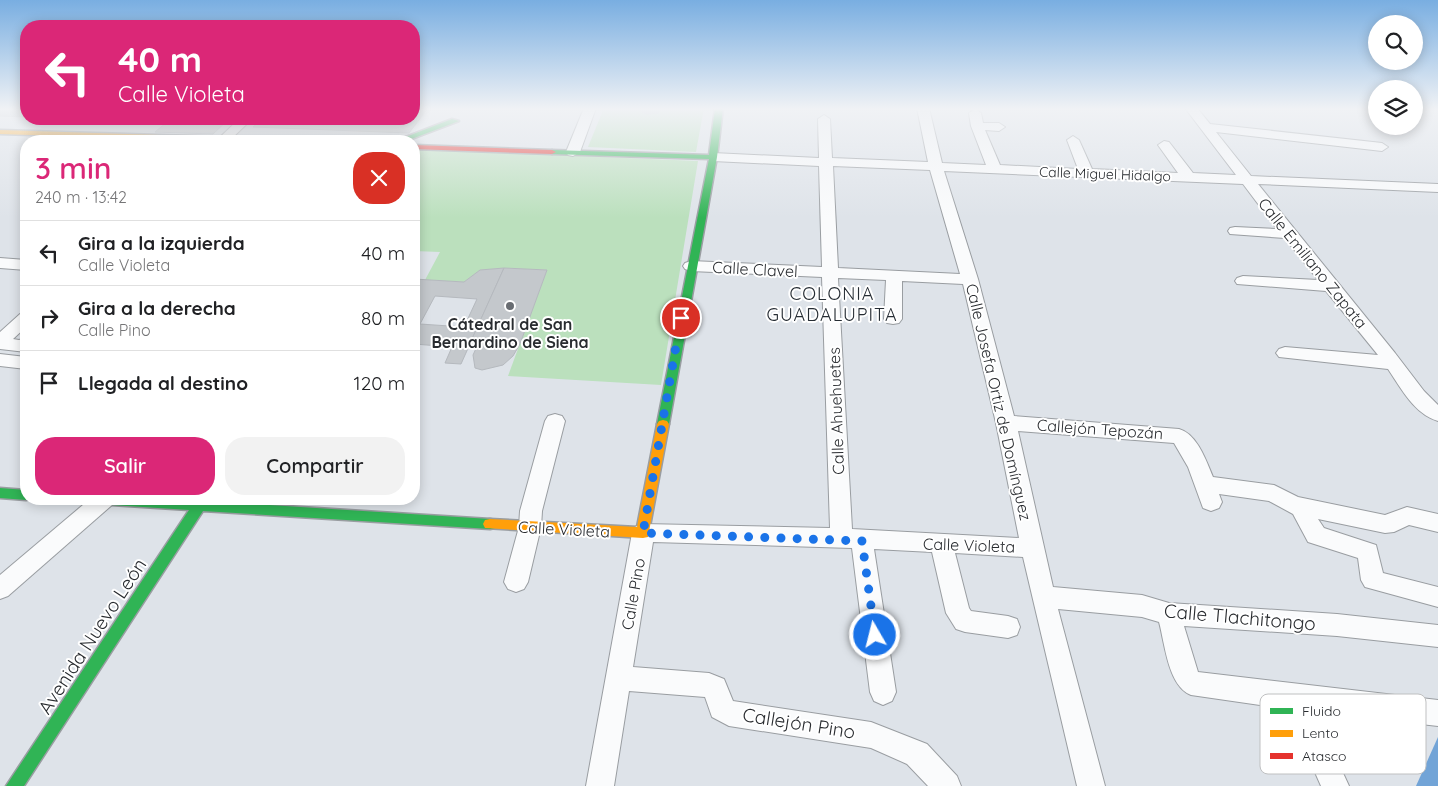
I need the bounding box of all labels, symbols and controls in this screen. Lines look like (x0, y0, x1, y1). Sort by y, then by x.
map controls (1368, 15, 1423, 135)
button: search (1368, 15, 1423, 70)
text: 40 m (118, 37, 202, 81)
icon: left (35, 40, 100, 105)
text: Calle Violeta (118, 80, 245, 108)
button: layers (1368, 80, 1423, 135)
text: 3 min (35, 149, 111, 187)
button: close (353, 152, 405, 204)
street label: Calle Miguel Hidalgo (1039, 163, 1171, 185)
text: 240 m · 13:42 (35, 187, 127, 207)
street label: Calle Emiliano Zapata (1254, 194, 1372, 332)
text: Gira a la izquierda (78, 231, 245, 255)
icon: left (35, 239, 63, 267)
text: 40 m (361, 241, 405, 265)
text: Calle Violeta (78, 255, 170, 275)
street label: Calle Clavel (712, 257, 798, 281)
district label: COLONIA GUADALUPITA (766, 282, 898, 326)
street label: Calle Josefa Ortiz de Domínguez (962, 282, 1036, 522)
text: Gira a la derecha (78, 296, 236, 320)
pin (660, 297, 702, 339)
marker: Cátedral de San Bernardino de Siena (504, 300, 516, 312)
icon: right (35, 304, 63, 332)
icon: arrive (667, 304, 695, 332)
text: 80 m (361, 306, 405, 330)
place label: Cátedral de San Bernardino de Siena (431, 314, 589, 352)
text: Calle Pino (78, 320, 151, 340)
street label: Calle Ahuehuetes (824, 347, 848, 475)
icon: arrive (35, 369, 63, 397)
text: Llegada al destino (78, 371, 248, 395)
text: 120 m (354, 371, 405, 395)
street label: Callejón Tepozán (1036, 415, 1164, 443)
button: Salir (35, 437, 215, 495)
button: Compartir (225, 437, 405, 495)
street label: Calle Violeta (517, 517, 611, 541)
street label: Calle Violeta (923, 533, 1015, 557)
street label: Avenida Nuevo León (33, 554, 151, 718)
street label: Calle Pino (617, 557, 649, 631)
street label: Calle Tlachitongo (1163, 598, 1317, 636)
position arrow (848, 608, 900, 660)
legend (1260, 694, 1426, 774)
street label: Callejón Pino (741, 702, 857, 744)
text: Fluido (1302, 702, 1341, 720)
text: Lento (1302, 724, 1339, 742)
text: Atasco (1302, 747, 1347, 765)

